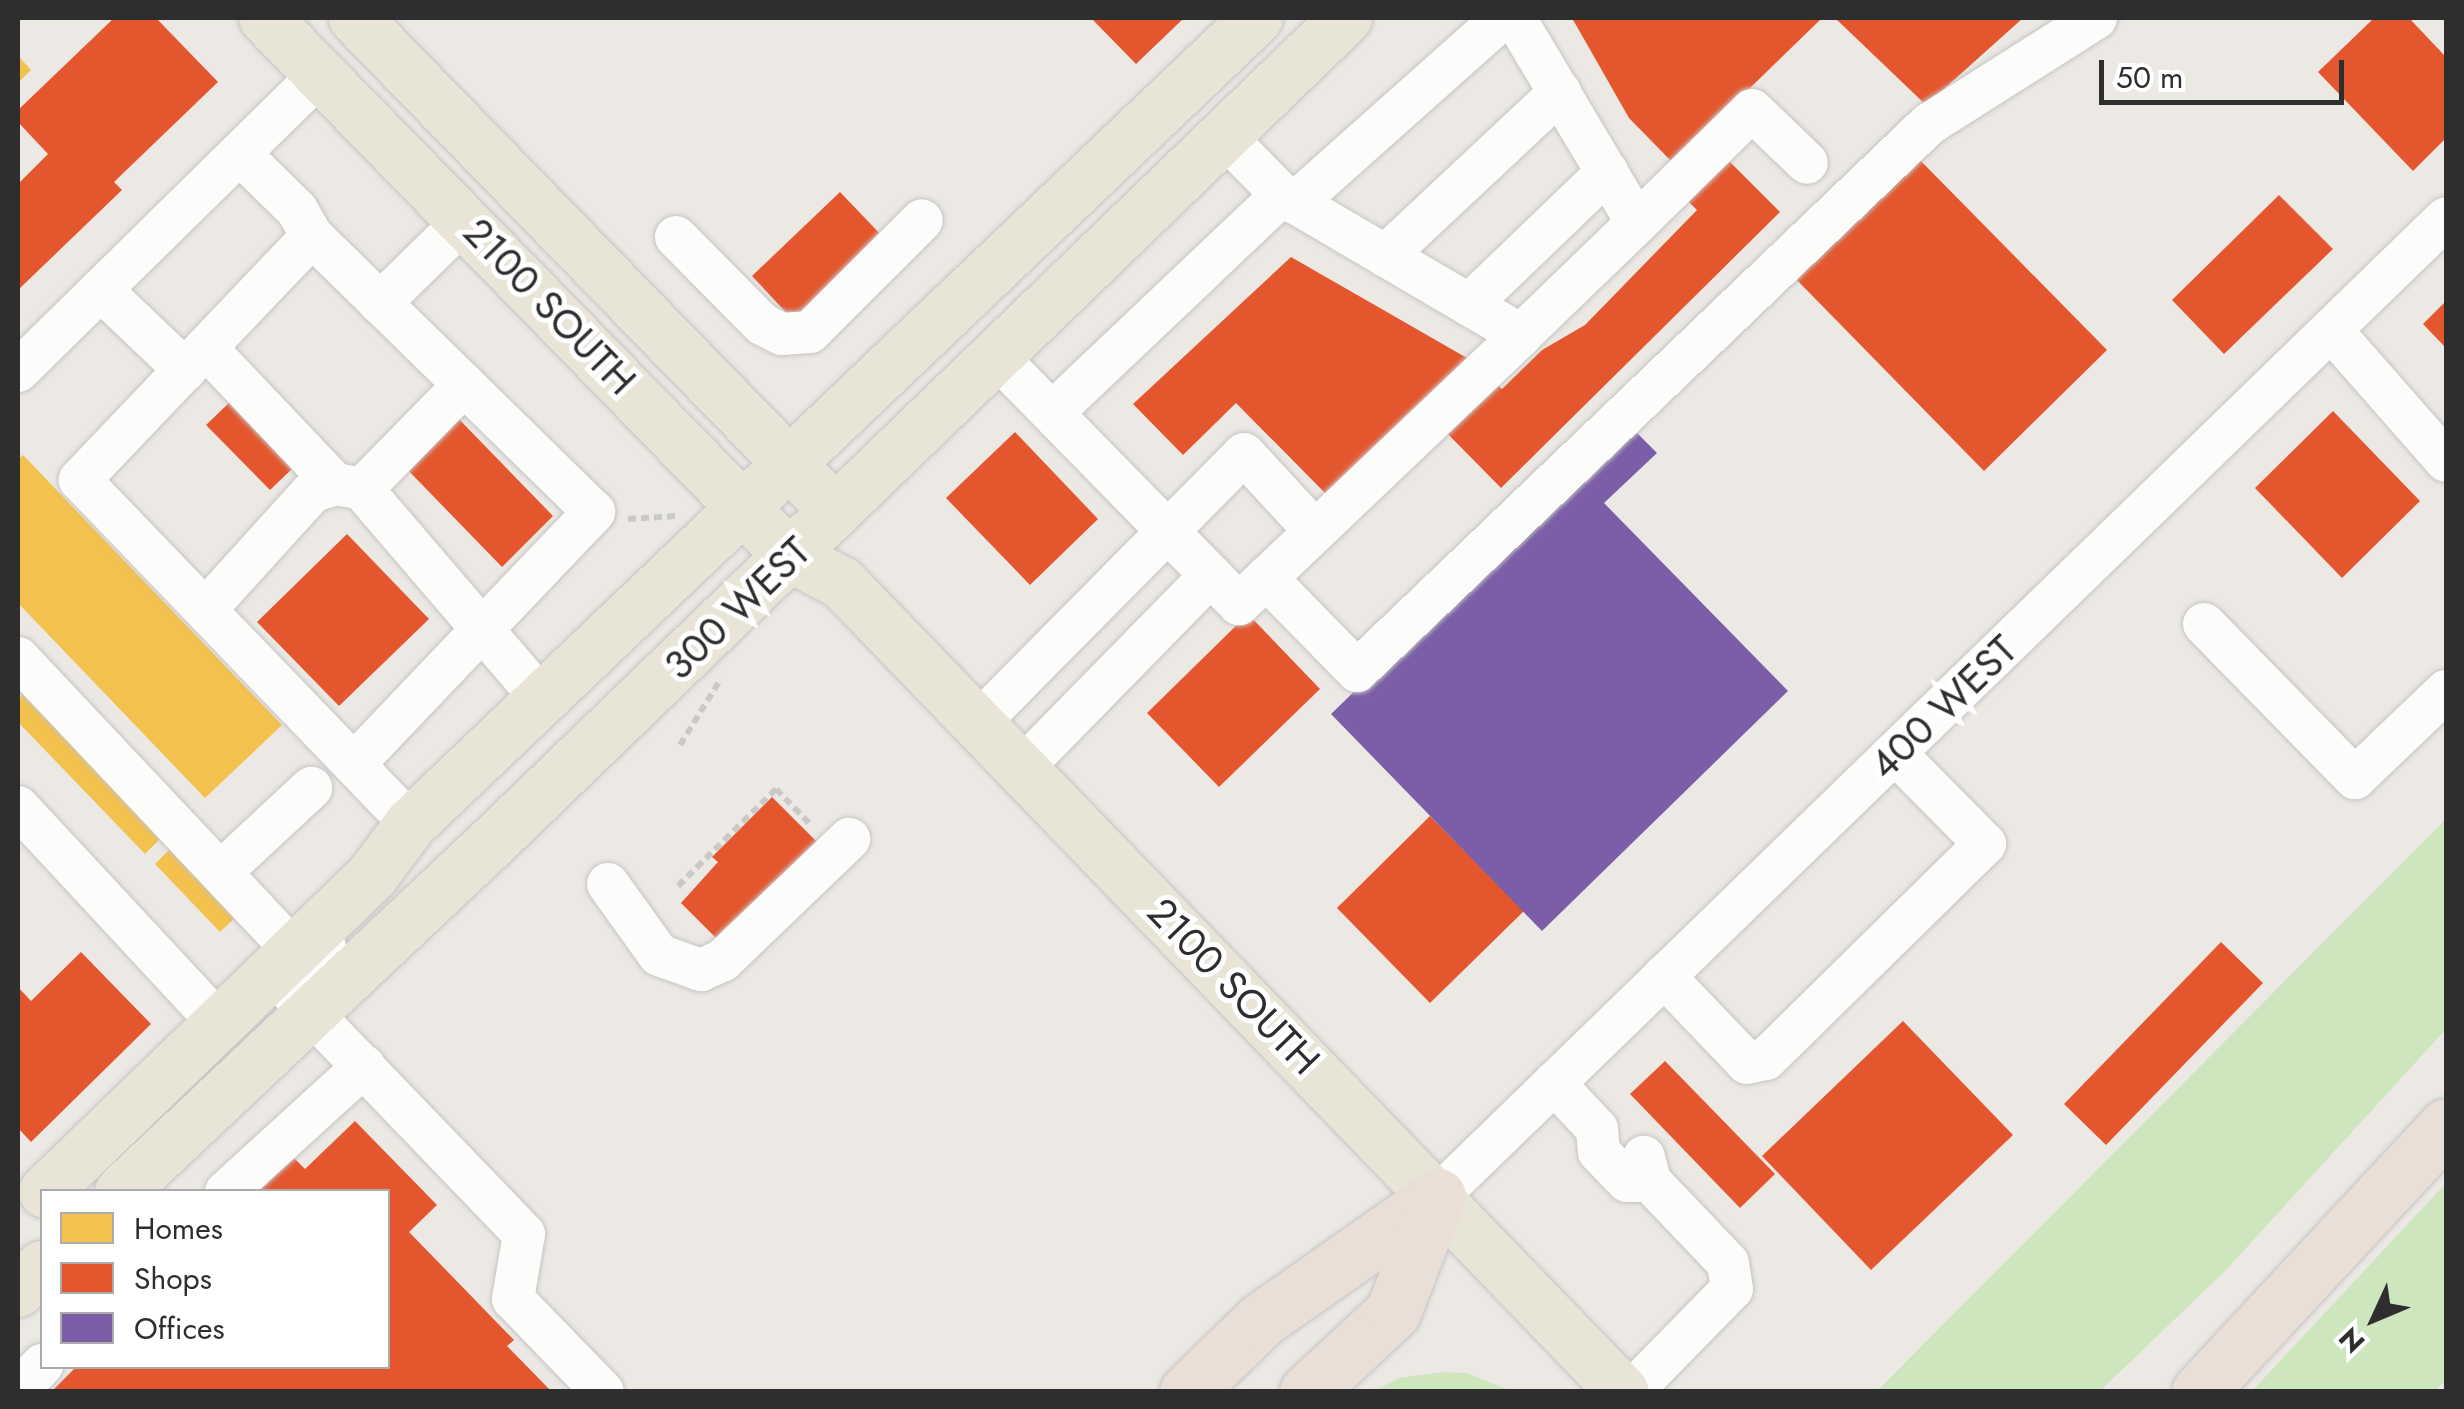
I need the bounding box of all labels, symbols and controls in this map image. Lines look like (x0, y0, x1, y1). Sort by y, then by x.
scale bar (2104, 40, 2349, 102)
text: 50 m (2116, 56, 2183, 99)
street label: 2100 SOUTH (454, 208, 646, 404)
street label: 300 WEST (654, 527, 820, 689)
street label: 400 WEST (1860, 625, 2026, 789)
street label: 2100 SOUTH (1138, 888, 1330, 1084)
legend (40, 1189, 390, 1369)
text: Homes (134, 1207, 223, 1250)
text: Shops (134, 1257, 212, 1300)
north arrow (2324, 1269, 2424, 1369)
text: Offices (134, 1307, 225, 1350)
text: N (2330, 1318, 2375, 1362)

